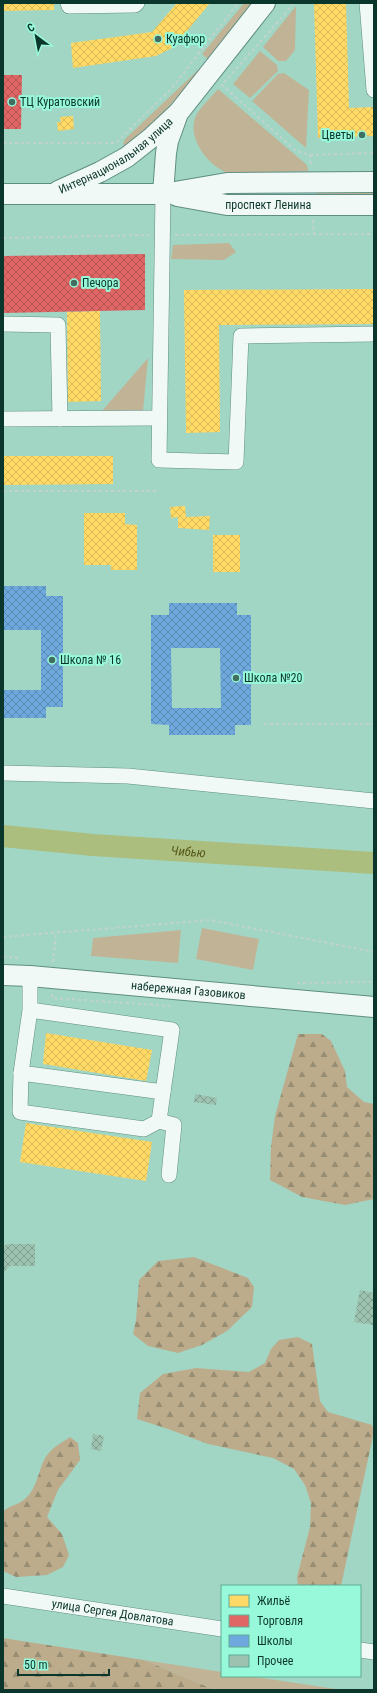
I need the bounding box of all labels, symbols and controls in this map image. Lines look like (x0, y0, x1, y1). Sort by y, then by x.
north arrow (16, 16, 56, 56)
text: С (25, 21, 37, 35)
place label: Куафюр (166, 32, 205, 46)
marker: Куафюр (153, 34, 163, 44)
place label: ТЦ Куратовский (20, 95, 100, 109)
marker: ТЦ Куратовский (7, 97, 17, 107)
street label: Интернациональная улица (56, 114, 176, 197)
place label: Цветы (321, 128, 354, 142)
marker: Цветы (357, 130, 367, 140)
street label: проспект Ленина (225, 198, 312, 212)
place label: Печора (82, 276, 119, 290)
marker: Печора (69, 278, 79, 288)
place label: Школа № 16 (60, 653, 121, 667)
marker: Школа № 16 (47, 655, 57, 665)
place label: Школа №20 (244, 671, 303, 685)
marker: Школа №20 (231, 673, 241, 683)
water label: Чибью (170, 843, 206, 860)
street label: набережная Газовиков (130, 978, 246, 1002)
legend (221, 1585, 361, 1677)
text: Жильё (257, 1594, 290, 1608)
street label: улица Сергея Довлатова (51, 1596, 175, 1629)
text: Торговля (257, 1614, 303, 1628)
text: Школы (257, 1634, 293, 1648)
scale bar (18, 1651, 109, 1677)
text: Прочее (257, 1654, 294, 1668)
text: 50 m (24, 1658, 48, 1672)

